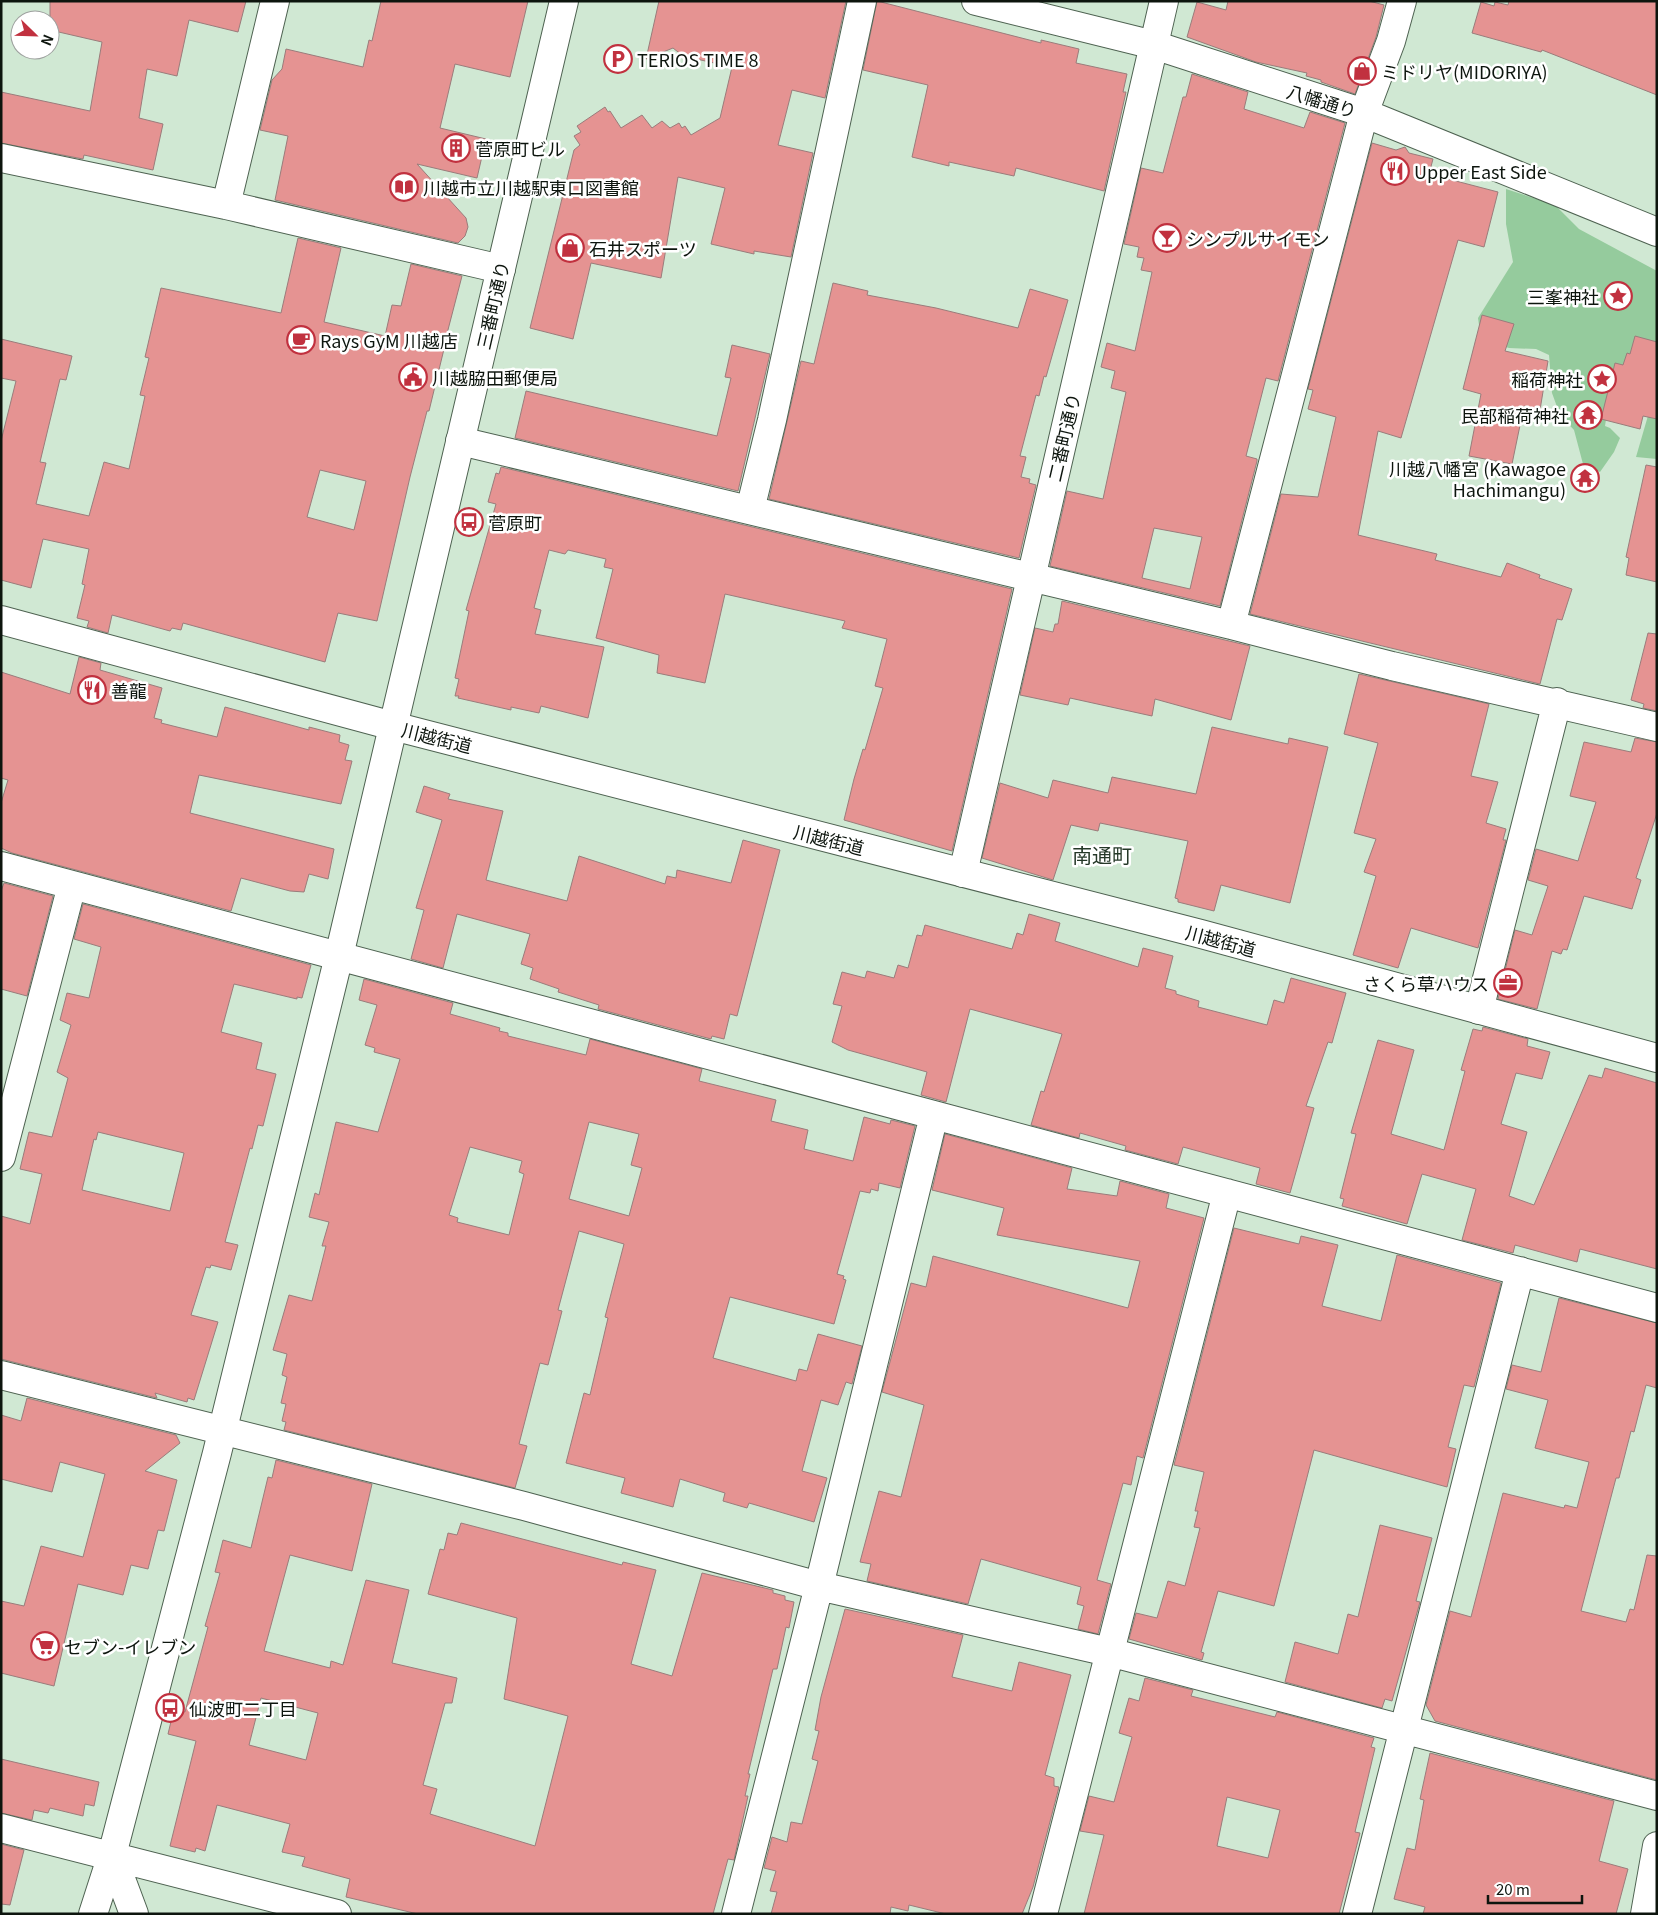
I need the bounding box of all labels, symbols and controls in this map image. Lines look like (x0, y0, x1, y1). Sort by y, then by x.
north arrow (10, 10, 60, 60)
text: N (37, 32, 59, 49)
parking icon: TERIOS TIME 8 (603, 44, 633, 74)
place label: TERIOS TIME 8 (637, 46, 759, 72)
shop icon: ミドリヤ(MIDORIYA) (1347, 56, 1377, 86)
place label: ミドリヤ(MIDORIYA) (1381, 58, 1548, 84)
street label: 八幡通り (1284, 77, 1360, 123)
building icon: 菅原町ビル (441, 133, 471, 163)
place label: 菅原町ビル (475, 135, 565, 161)
restaurant icon: Upper East Side (1380, 156, 1410, 186)
place label: Upper East Side (1414, 158, 1547, 184)
library icon: 川越市立川越駅東口図書館 (389, 172, 419, 202)
place label: 川越市立川越駅東口図書館 (423, 174, 639, 200)
bar icon: シンプルサイモン (1152, 223, 1182, 253)
place label: シンプルサイモン (1186, 225, 1329, 251)
shop icon: 石井スポーツ (555, 233, 585, 263)
place label: 石井スポーツ (589, 235, 697, 261)
street label: 三番町通り (469, 258, 515, 352)
place icon: 三峯神社 (1603, 281, 1633, 311)
place label: 三峯神社 (1527, 283, 1599, 309)
cafe icon: Rays GyM 川越店 (286, 325, 316, 355)
place label: Rays GyM 川越店 (320, 327, 458, 353)
public building icon: 川越脇田郵便局 (398, 362, 428, 392)
place label: 川越脇田郵便局 (432, 364, 558, 390)
place icon: 稲荷神社 (1587, 364, 1617, 394)
place label: 稲荷神社 (1511, 366, 1583, 392)
street label: 二番町通り (1040, 390, 1086, 484)
temple icon: 民部稲荷神社 (1573, 400, 1603, 430)
place label: 民部稲荷神社 (1461, 402, 1569, 428)
place label: 川越八幡宮 (Kawagoe Hachimangu) (1389, 455, 1566, 502)
temple icon: 川越八幡宮 (Kawagoe Hachimangu) (1570, 463, 1600, 493)
bus stop icon: 菅原町 (454, 507, 484, 537)
place label: 菅原町 (488, 509, 542, 535)
restaurant icon: 善龍 (77, 675, 107, 705)
place label: 善龍 (111, 677, 147, 703)
street label: 川越街道 (399, 716, 475, 758)
street label: 川越街道 (791, 818, 867, 860)
district label: 南通町 (1072, 840, 1132, 869)
street label: 川越街道 (1183, 918, 1259, 962)
office icon: さくら草ハウス (1493, 968, 1523, 998)
place label: さくら草ハウス (1363, 970, 1489, 996)
supermarket icon: セブン-イレブン (30, 1631, 60, 1661)
place label: セブン-イレブン (64, 1633, 196, 1659)
bus stop icon: 仙波町二丁目 (155, 1693, 185, 1723)
place label: 仙波町二丁目 (189, 1695, 297, 1721)
scale bar (1488, 1872, 1582, 1904)
text: 20 m (1496, 1878, 1530, 1899)

